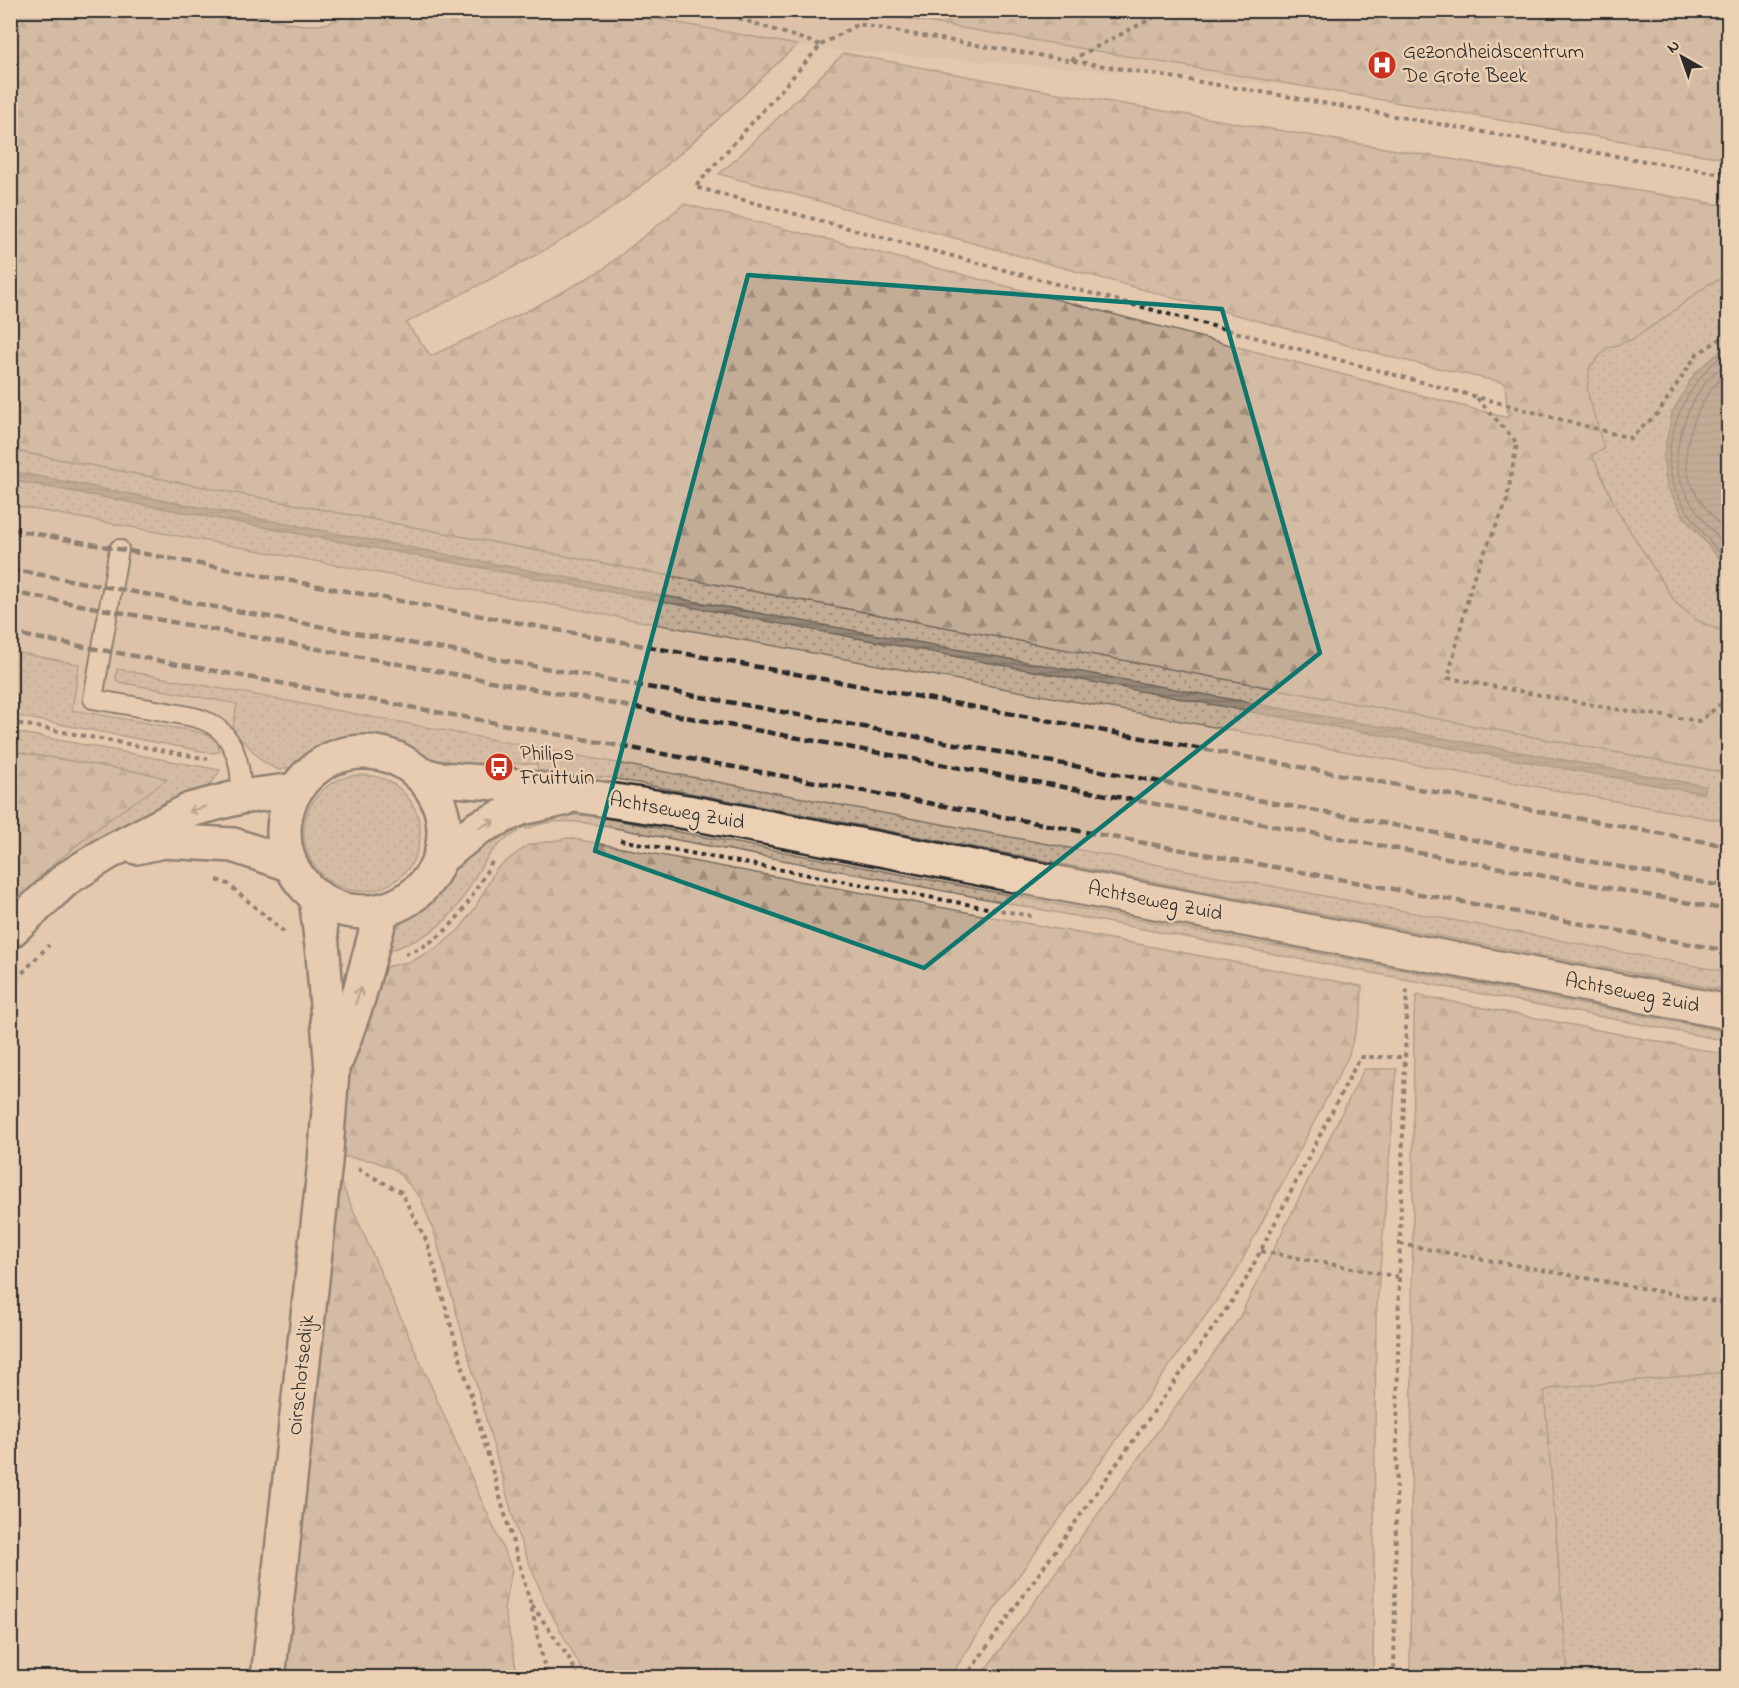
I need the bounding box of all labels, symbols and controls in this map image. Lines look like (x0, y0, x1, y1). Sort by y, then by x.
north arrow (1652, 27, 1712, 87)
text: N (1662, 34, 1686, 60)
place label: Gezondheidscentrum De Grote Beek (1402, 38, 1584, 92)
hospital icon: Gezondheidscentrum De Grote Beek (1366, 49, 1398, 81)
place label: Philips Fruittuin (519, 740, 594, 794)
bus stop icon: Philips Fruittuin (483, 751, 515, 783)
street label: Achtseweg Zuid (607, 785, 747, 841)
one-way arrow (188, 804, 207, 815)
one-way arrow (478, 817, 496, 828)
street label: Achtseweg Zuid (1085, 874, 1225, 932)
street label: Achtseweg Zuid (1562, 966, 1702, 1024)
one-way arrow (353, 987, 364, 1006)
street label: Oirschotsedijk (281, 1312, 323, 1437)

